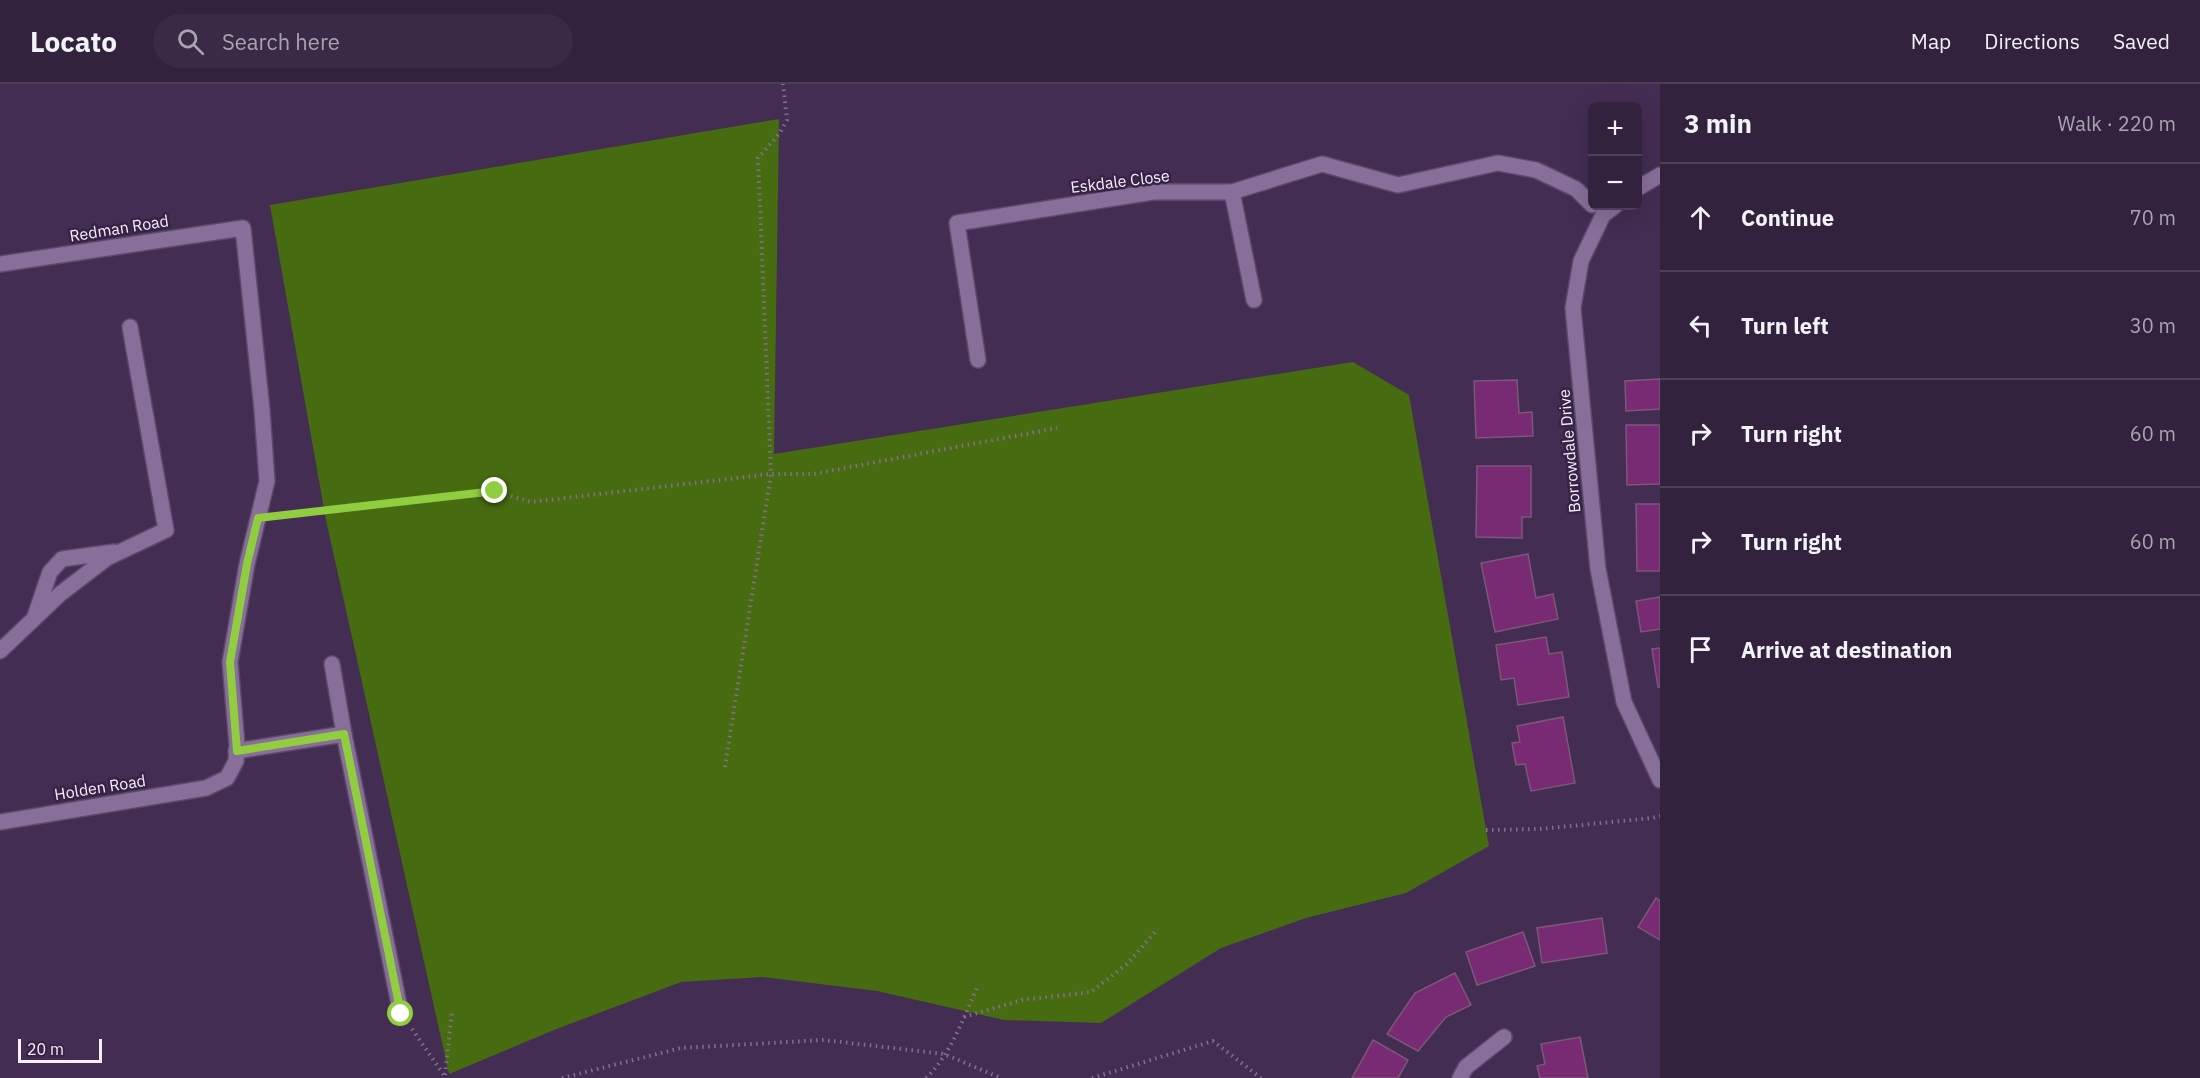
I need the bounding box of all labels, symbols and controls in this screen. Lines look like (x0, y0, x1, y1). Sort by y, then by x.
search box (153, 14, 573, 68)
text: Locato (30, 23, 117, 60)
icon: search (174, 25, 207, 58)
text: Search here (222, 27, 340, 56)
text: Map (1911, 27, 1951, 55)
text: Directions (1984, 27, 2080, 55)
text: Saved (2113, 27, 2170, 55)
map controls (1588, 102, 1642, 210)
button: + (1588, 102, 1642, 156)
text: 3 min (1684, 106, 1752, 140)
text: Walk · 220 m (2058, 110, 2176, 137)
button: − (1588, 156, 1642, 210)
street label: Eskdale Close (1069, 165, 1171, 197)
icon: ahead (1684, 201, 1717, 234)
text: Continue (1741, 203, 1834, 232)
text: 70 m (2130, 204, 2176, 231)
street label: Redman Road (68, 210, 170, 246)
icon: left (1684, 309, 1717, 342)
text: Turn left (1741, 311, 1829, 340)
text: 30 m (2130, 312, 2176, 339)
street label: Borrowdale Drive (1554, 388, 1584, 514)
icon: right (1684, 417, 1717, 450)
text: Turn right (1741, 419, 1842, 448)
text: 60 m (2130, 420, 2176, 447)
route end (481, 477, 507, 503)
icon: right (1684, 525, 1717, 558)
text: Turn right (1741, 527, 1842, 556)
text: 60 m (2130, 528, 2176, 555)
icon: arrive (1684, 633, 1717, 666)
text: Arrive at destination (1741, 635, 1952, 664)
street label: Holden Road (53, 770, 147, 804)
route start (387, 1000, 413, 1026)
scale bar (18, 1036, 102, 1064)
text: 20 m (27, 1039, 64, 1059)

